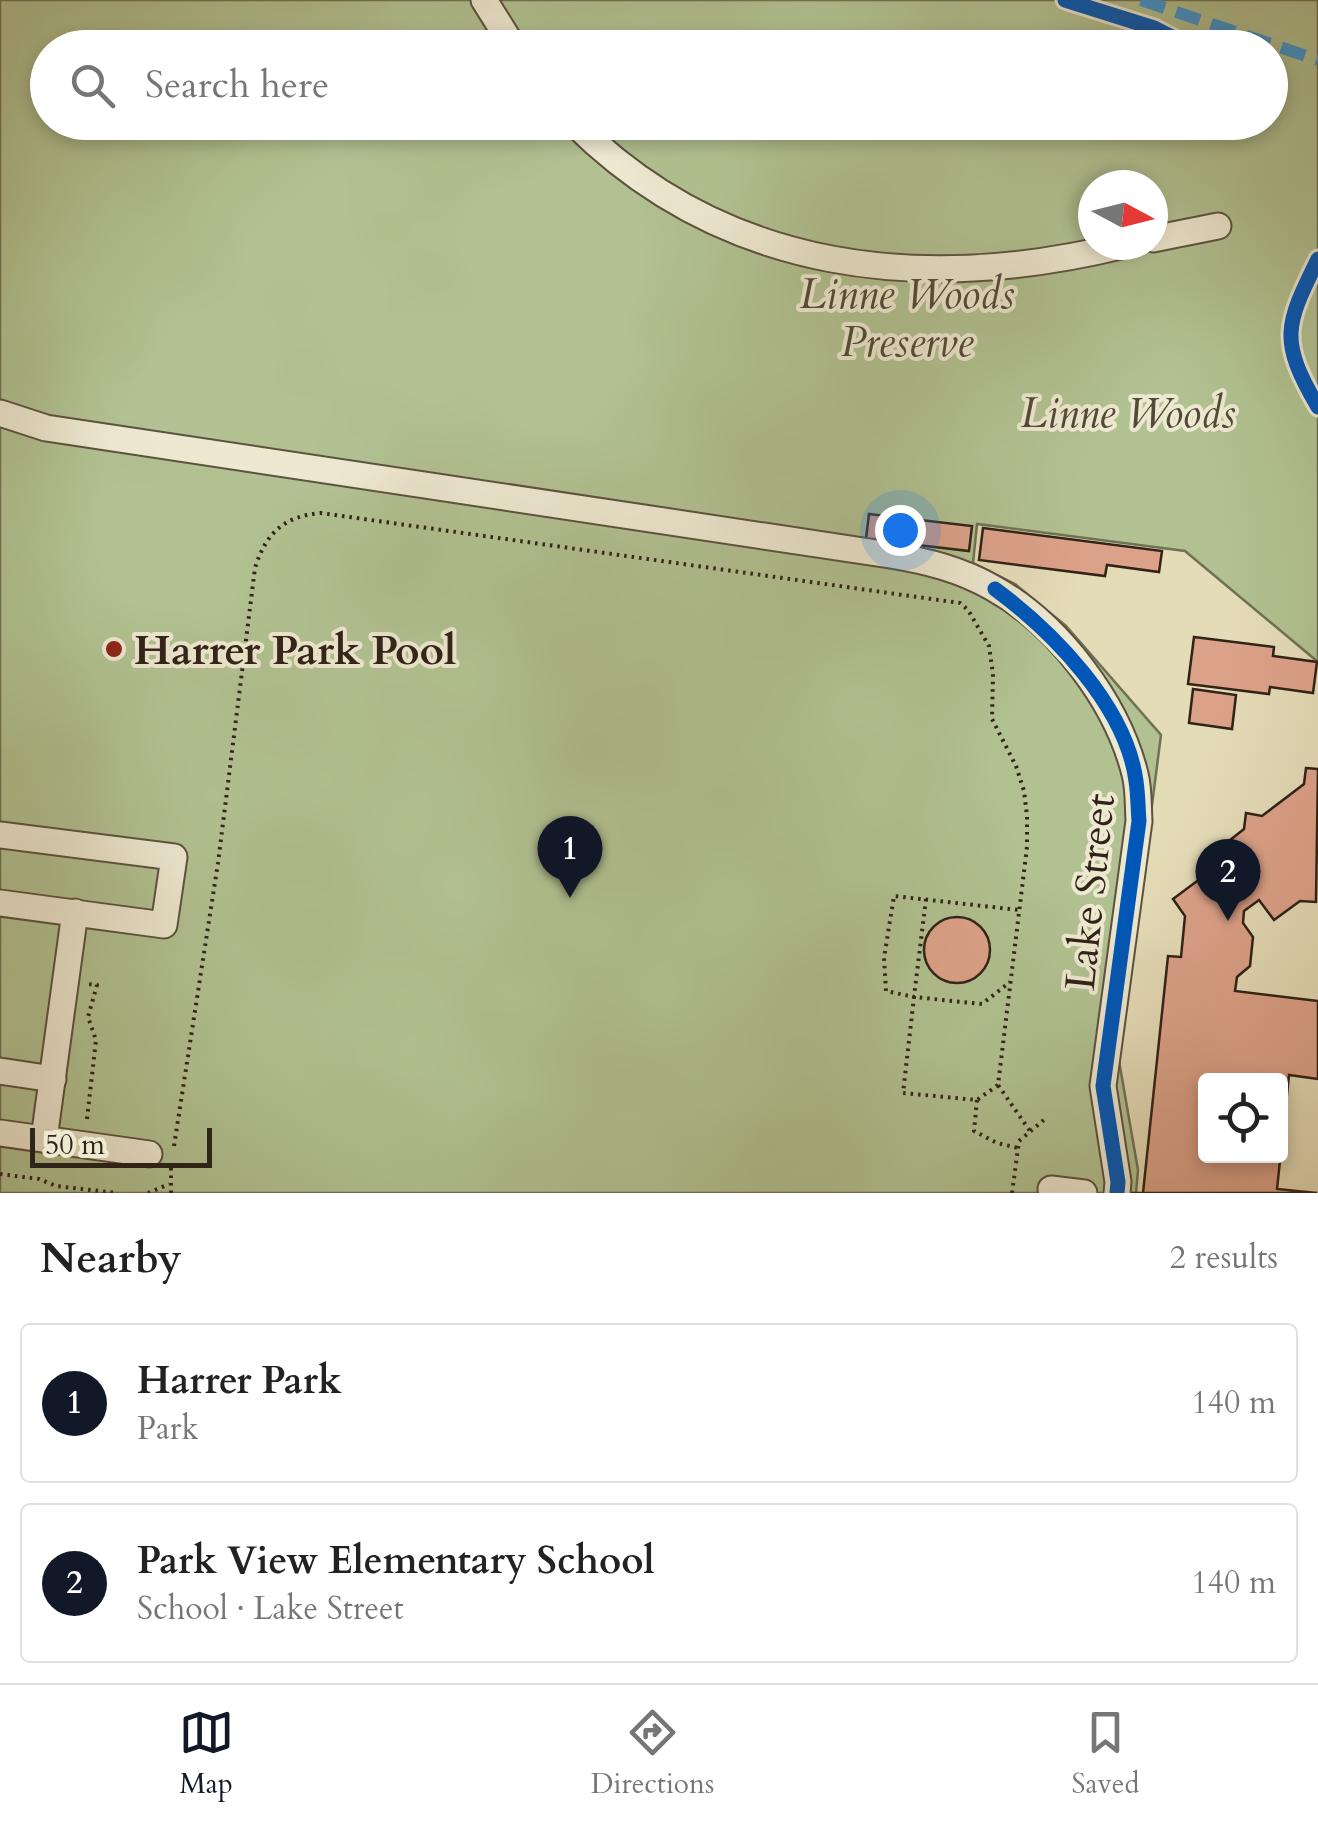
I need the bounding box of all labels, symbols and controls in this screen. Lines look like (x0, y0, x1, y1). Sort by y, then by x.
search box (30, 30, 1288, 140)
icon: search (65, 58, 120, 113)
text: Search here (145, 59, 329, 111)
north arrow (1078, 170, 1168, 260)
park label: Linne Woods Preserve (799, 266, 1015, 371)
park label: Linne Woods (1020, 385, 1236, 442)
your location (875, 505, 926, 556)
place label: Harrer Park Pool (134, 622, 456, 679)
marker: Harrer Park Pool (103, 638, 125, 660)
street label: Lake Street (1052, 791, 1129, 993)
pin: 1 (538, 816, 602, 898)
pin: 2 (1196, 838, 1260, 921)
map controls (1198, 1073, 1288, 1163)
button: locate (1198, 1073, 1288, 1163)
scale bar (30, 1123, 212, 1168)
text: 50 m (45, 1126, 105, 1164)
text: Nearby (40, 1230, 182, 1287)
text: 2 results (1170, 1236, 1278, 1280)
text: Harrer Park (137, 1355, 342, 1407)
text: 1 (66, 1381, 83, 1425)
text: 140 m (1191, 1381, 1276, 1425)
text: Park (137, 1407, 199, 1451)
text: Park View Elementary School (137, 1535, 655, 1587)
text: 2 (66, 1561, 83, 1605)
text: 140 m (1191, 1561, 1276, 1605)
text: School · Lake Street (137, 1587, 404, 1631)
tab: Map (179, 1705, 234, 1803)
tab: Directions (591, 1705, 714, 1803)
tab: Saved (1071, 1705, 1139, 1803)

